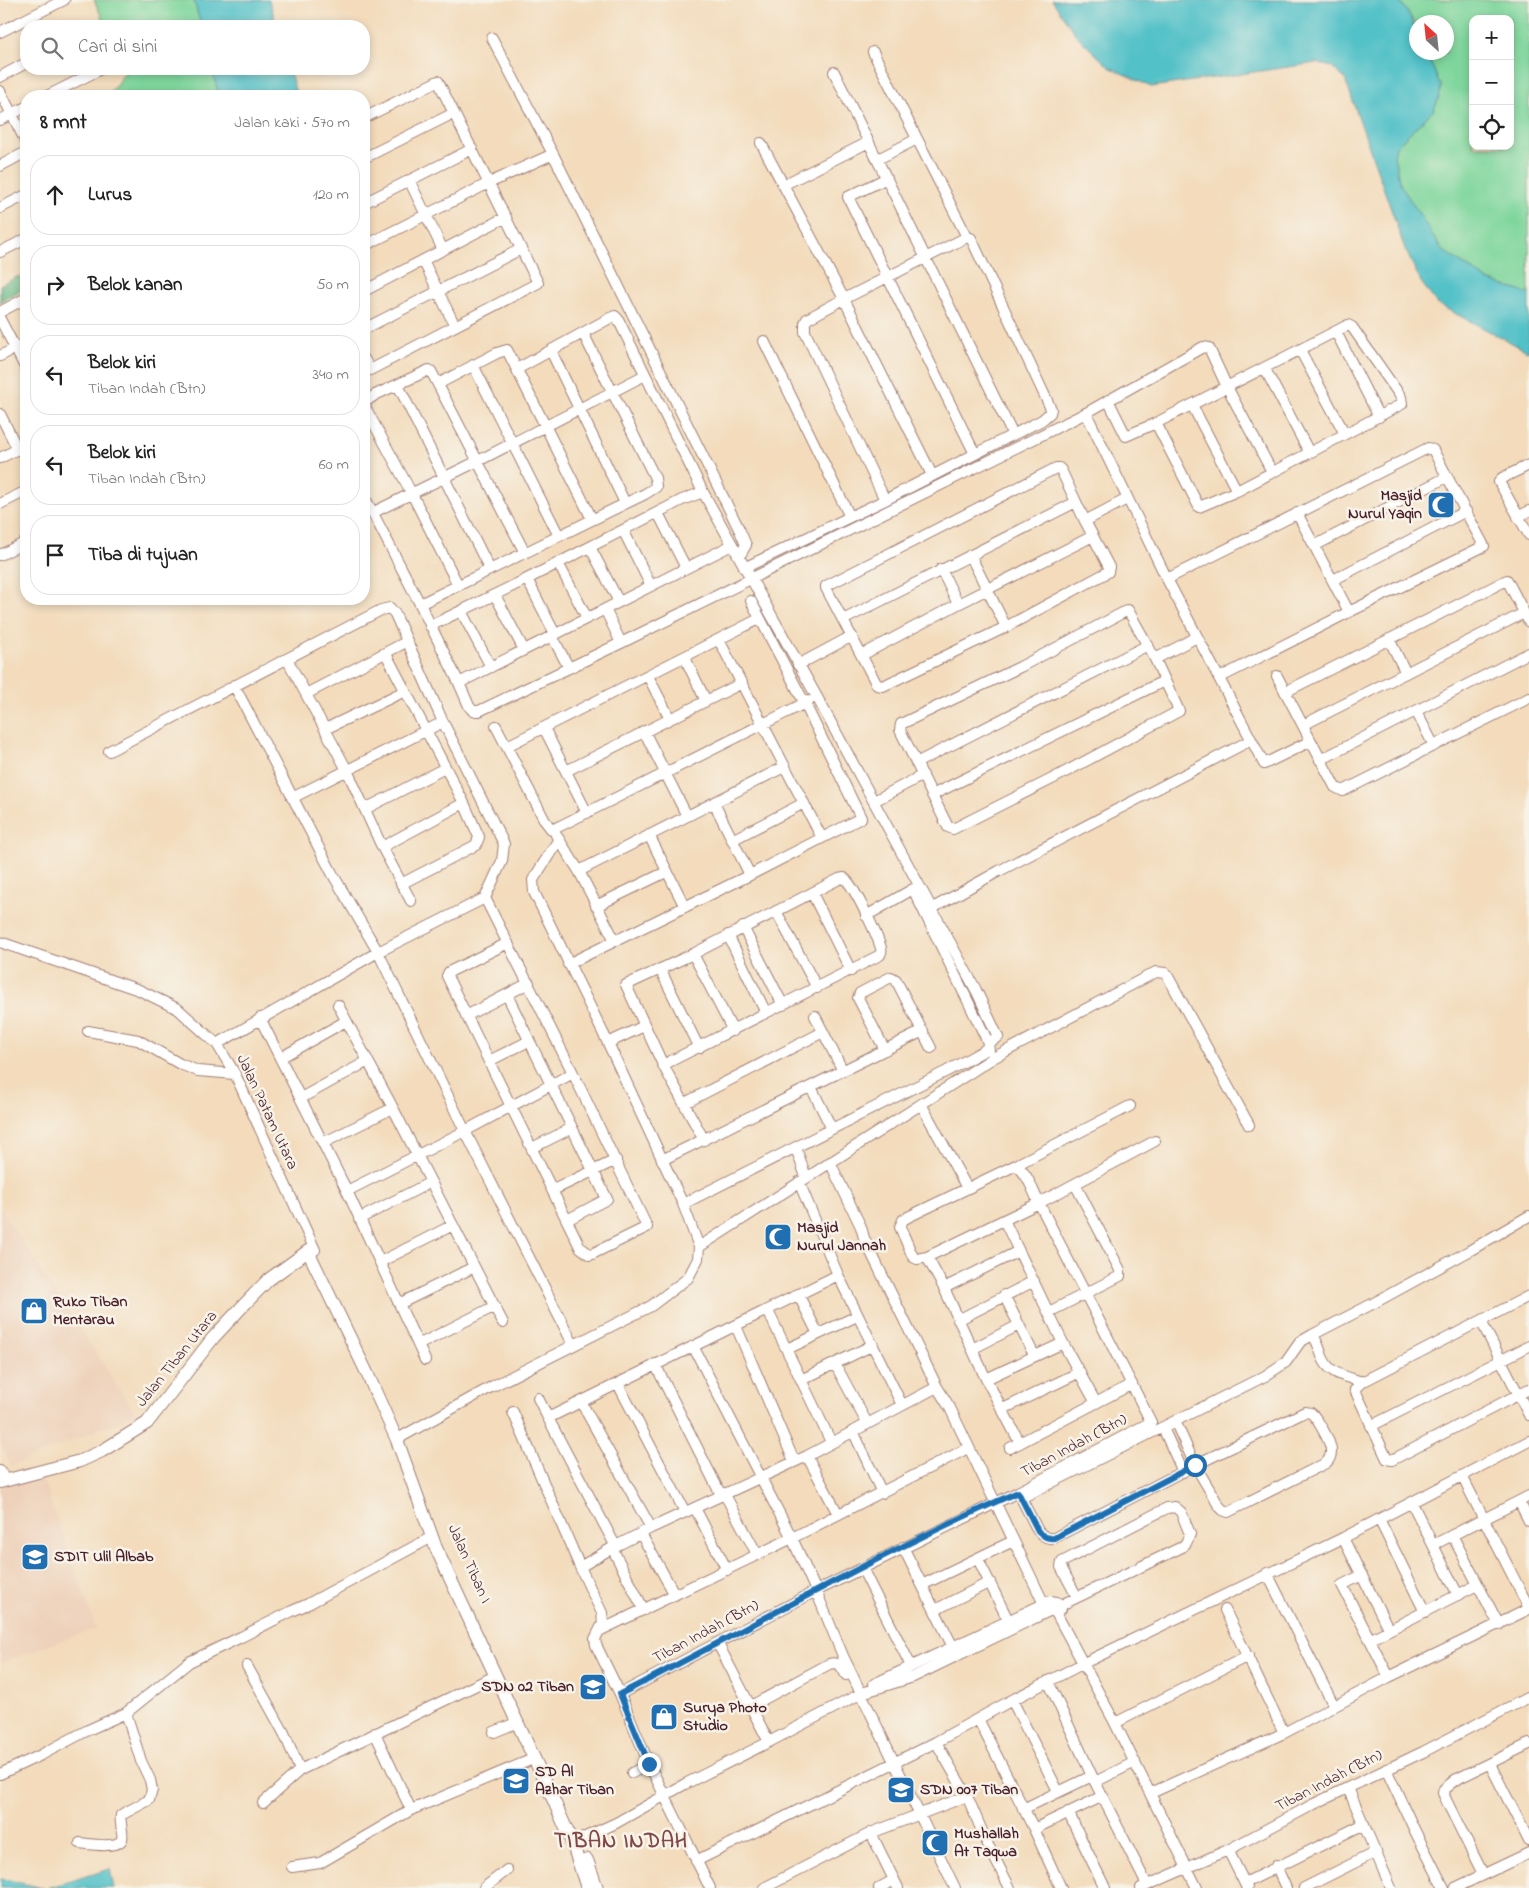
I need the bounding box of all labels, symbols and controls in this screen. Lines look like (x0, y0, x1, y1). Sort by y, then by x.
north arrow (1409, 15, 1454, 60)
map controls (1469, 15, 1514, 150)
button: + (1469, 15, 1514, 60)
search box (20, 20, 370, 75)
icon: search (38, 34, 66, 62)
text: Cari di sini (78, 34, 157, 61)
button: − (1469, 60, 1514, 105)
button: locate (1469, 105, 1514, 150)
text: 8 mnt (40, 108, 87, 138)
text: Jalan kaki · 570 m (234, 111, 350, 135)
icon: ahead (41, 181, 69, 209)
text: Lurus (88, 182, 132, 209)
text: 120 m (313, 183, 349, 207)
icon: right (41, 271, 69, 299)
text: Belok kanan (88, 272, 182, 299)
text: 50 m (317, 273, 349, 297)
text: Belok kiri (88, 350, 156, 377)
icon: left (41, 361, 69, 389)
text: 340 m (312, 363, 349, 387)
text: Tiban Indah (Btn) (88, 377, 205, 401)
text: Belok kiri (88, 440, 156, 467)
icon: left (41, 451, 69, 479)
text: 60 m (319, 453, 349, 477)
text: Tiban Indah (Btn) (88, 467, 205, 491)
place label: Masjid Nurul Yaqin (1348, 484, 1422, 526)
mosque icon: Masjid Nurul Yaqin (1426, 490, 1456, 520)
icon: arrive (41, 541, 69, 569)
text: Tiba di tujuan (88, 542, 198, 569)
street label: Jalan Patam Utara (230, 1050, 304, 1174)
place label: Masjid Nurul Jannah (797, 1216, 887, 1258)
mosque icon: Masjid Nurul Jannah (763, 1222, 793, 1252)
place label: Ruko Tiban Mentarau (52, 1290, 127, 1332)
shop icon: Ruko Tiban Mentarau (19, 1296, 49, 1326)
street label: Jalan Tiban Utara (130, 1305, 224, 1413)
street label: Tiban Indah (Btn) (1017, 1408, 1132, 1484)
route start (1184, 1454, 1207, 1477)
street label: Jalan Tiban I (441, 1521, 497, 1607)
school or university icon: SDIT Ulil Albab (20, 1542, 50, 1572)
place label: SDIT Ulil Albab (54, 1545, 154, 1569)
street label: Tiban Indah (Btn) (649, 1594, 764, 1670)
school or university icon: SDN 02 Tiban (578, 1672, 608, 1702)
place label: SDN 02 Tiban (481, 1675, 574, 1699)
place label: Surya Photo Studio (683, 1696, 767, 1738)
shop icon: Surya Photo Studio (649, 1702, 679, 1732)
street label: Tiban Indah (Btn) (1271, 1744, 1387, 1818)
route end (638, 1753, 661, 1776)
place label: SD Al Azhar Tiban (535, 1760, 614, 1802)
school or university icon: SD Al Azhar Tiban (501, 1766, 531, 1796)
school or university icon: SDN 007 Tiban (886, 1775, 916, 1805)
place label: SDN 007 Tiban (920, 1778, 1018, 1802)
place label: Mushallah At Taqwa (954, 1822, 1019, 1864)
district label: TIBAN INDAH (554, 1827, 688, 1857)
mosque icon: Mushallah At Taqwa (920, 1828, 950, 1858)

